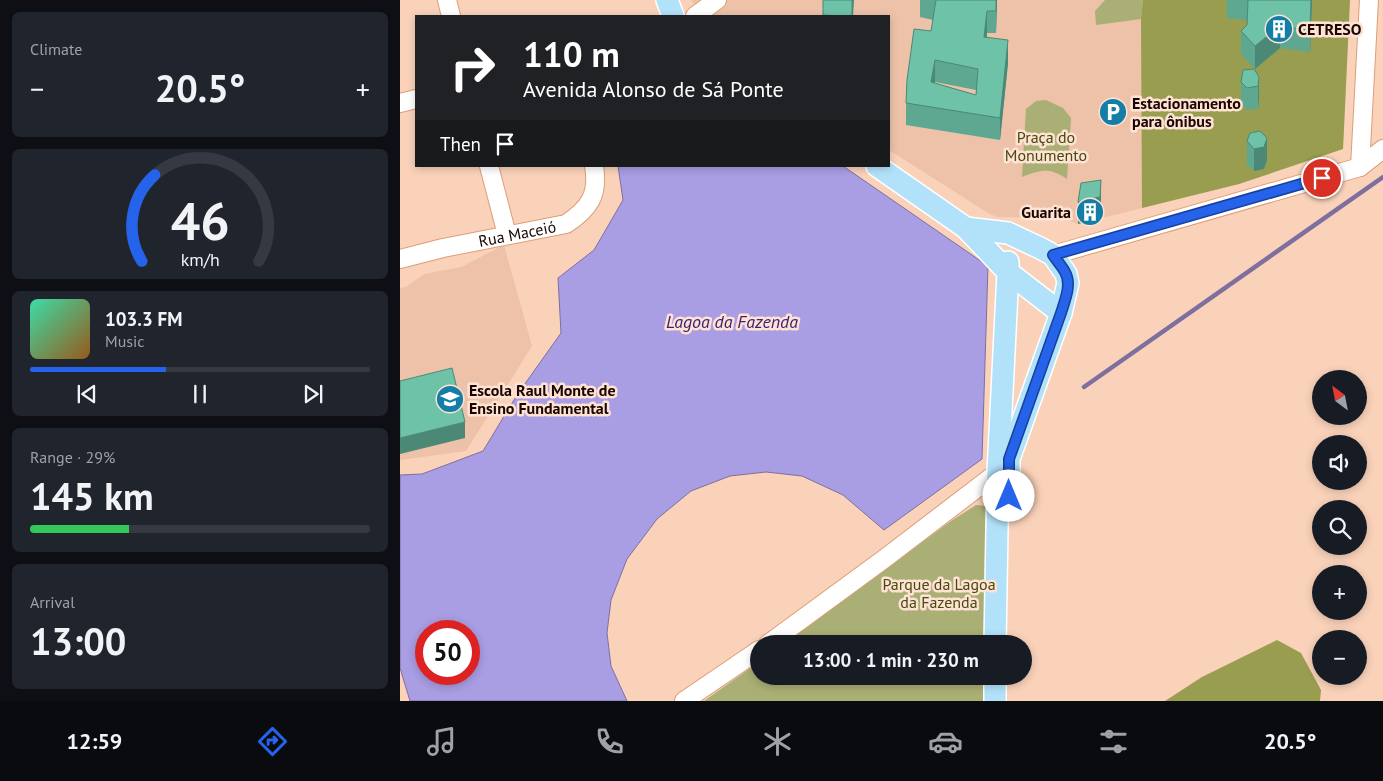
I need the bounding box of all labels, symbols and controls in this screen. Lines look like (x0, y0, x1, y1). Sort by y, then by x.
building icon: CETRESO (1264, 14, 1294, 44)
place label: CETRESO (1298, 19, 1362, 39)
text: 110 m (523, 31, 620, 77)
icon: right (440, 35, 505, 100)
text: Climate (30, 39, 82, 59)
text: 20.5° (155, 63, 245, 112)
text: − (30, 70, 44, 107)
text: + (356, 70, 370, 107)
text: Avenida Alonso de Sá Ponte (523, 75, 784, 103)
place label: Estacionamento para ônibus (1132, 93, 1241, 131)
parking icon: Estacionamento para ônibus (1098, 97, 1128, 127)
park label: Praça do Monumento (1005, 127, 1087, 165)
icon: arrive (491, 130, 519, 158)
text: Then (440, 132, 481, 156)
pin (1301, 157, 1343, 199)
icon: arrive (1308, 164, 1336, 192)
text: 46 (171, 187, 229, 254)
building icon: Guarita (1075, 197, 1105, 227)
place label: Guarita (1021, 202, 1071, 222)
street label: Rua Maceió (477, 216, 558, 251)
text: km/h (180, 248, 220, 271)
text: 103.3 FM (105, 307, 182, 331)
water label: Lagoa da Fazenda (666, 310, 798, 333)
text: Music (105, 331, 145, 351)
north arrow (1312, 370, 1368, 425)
map controls (1312, 370, 1367, 685)
icon: previous (73, 380, 101, 408)
icon: pause (186, 380, 214, 408)
icon: next (299, 380, 327, 408)
place label: Escola Raul Monte de Ensino Fundamental (469, 380, 616, 418)
school or university icon: Escola Raul Monte de Ensino Fundamental (435, 384, 465, 414)
button: sound (1312, 435, 1367, 490)
text: Range · 29% (30, 447, 115, 467)
position arrow (982, 469, 1034, 521)
text: 145 km (30, 471, 154, 520)
button: search (1312, 500, 1367, 555)
button: + (1312, 565, 1367, 620)
park label: Parque da Lagoa da Fazenda (882, 574, 996, 612)
text: Arrival (30, 592, 75, 612)
text: 13:00 (30, 616, 126, 665)
speed limit sign: 50 (415, 620, 480, 685)
button: − (1312, 630, 1367, 685)
text: 13:00 · 1 min · 230 m (803, 648, 979, 672)
icon: directions (255, 724, 290, 759)
icon: music (424, 724, 459, 759)
icon: phone (592, 724, 627, 759)
icon: climate (760, 724, 795, 759)
icon: car (928, 724, 963, 759)
icon: filters (1096, 724, 1131, 759)
text: 12:59 (67, 727, 122, 755)
text: 20.5° (1264, 727, 1316, 755)

